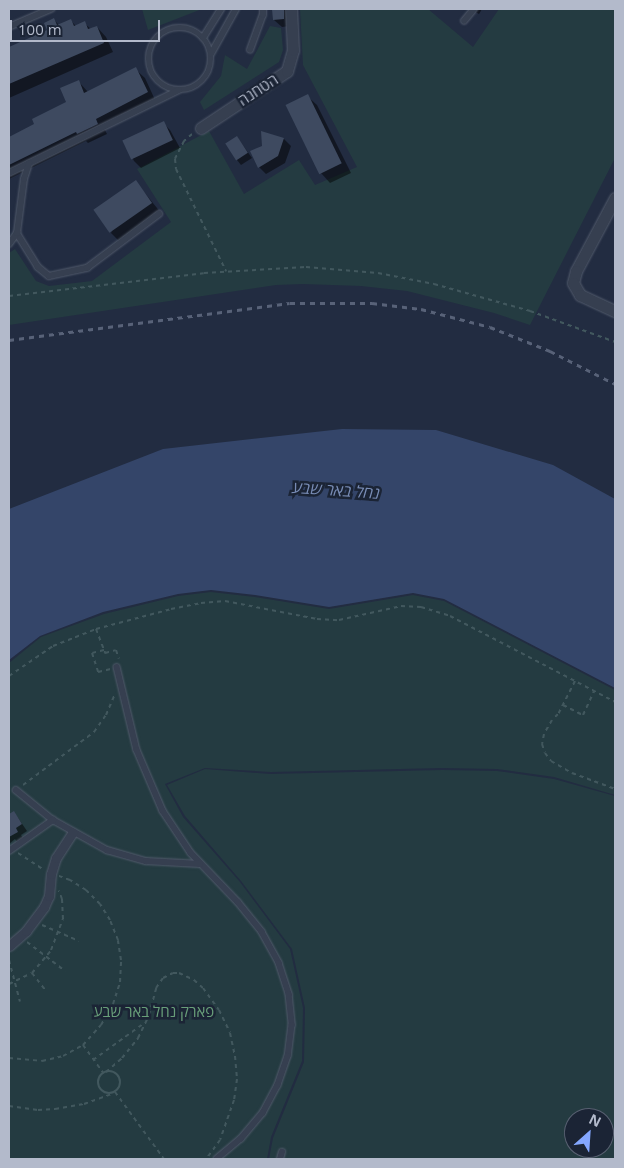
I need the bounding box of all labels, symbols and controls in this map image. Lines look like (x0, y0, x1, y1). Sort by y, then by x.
scale bar (12, 10, 162, 42)
text: 100 m (18, 19, 62, 39)
street label: הטחנה (235, 70, 281, 110)
water label: נחל באר שבע (292, 477, 380, 503)
park label: פארק נחל באר שבע (94, 1003, 214, 1021)
north arrow (564, 1108, 614, 1158)
text: N (586, 1109, 605, 1131)

